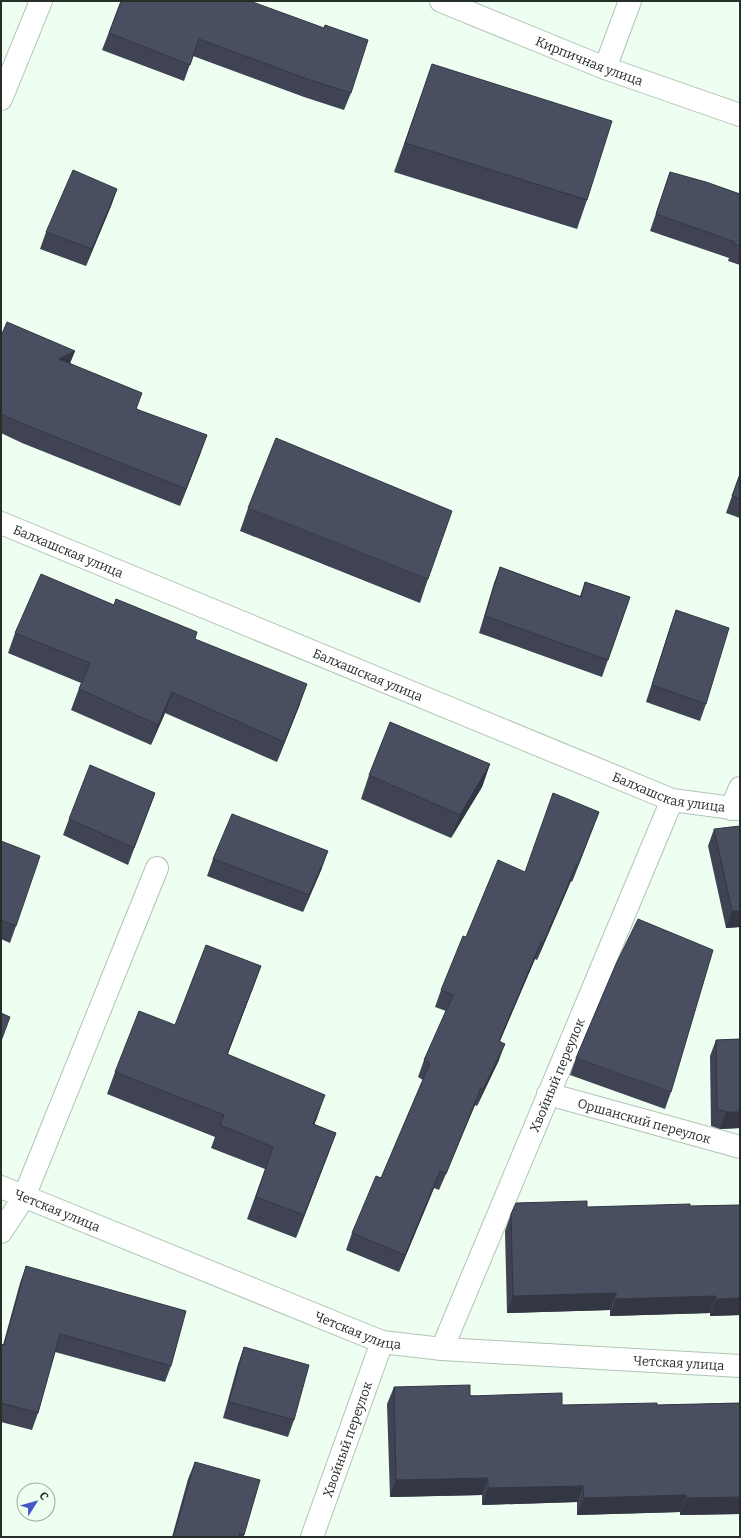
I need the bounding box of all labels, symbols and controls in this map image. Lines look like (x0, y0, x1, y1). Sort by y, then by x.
street label: Кирпичная улица (533, 33, 645, 89)
street label: Балхашская улица (11, 522, 125, 581)
street label: Балхашская улица (311, 646, 425, 704)
street label: Балхашская улица (610, 769, 726, 815)
street label: Хвойный переулок (527, 1016, 588, 1134)
street label: Оршанский переулок (576, 1096, 713, 1147)
street label: Четская улица (12, 1186, 102, 1235)
street label: Четская улица (312, 1308, 402, 1352)
street label: Четская улица (633, 1353, 725, 1373)
street label: Хвойный переулок (320, 1379, 375, 1499)
north arrow (16, 1482, 56, 1522)
text: С (36, 1490, 51, 1503)

